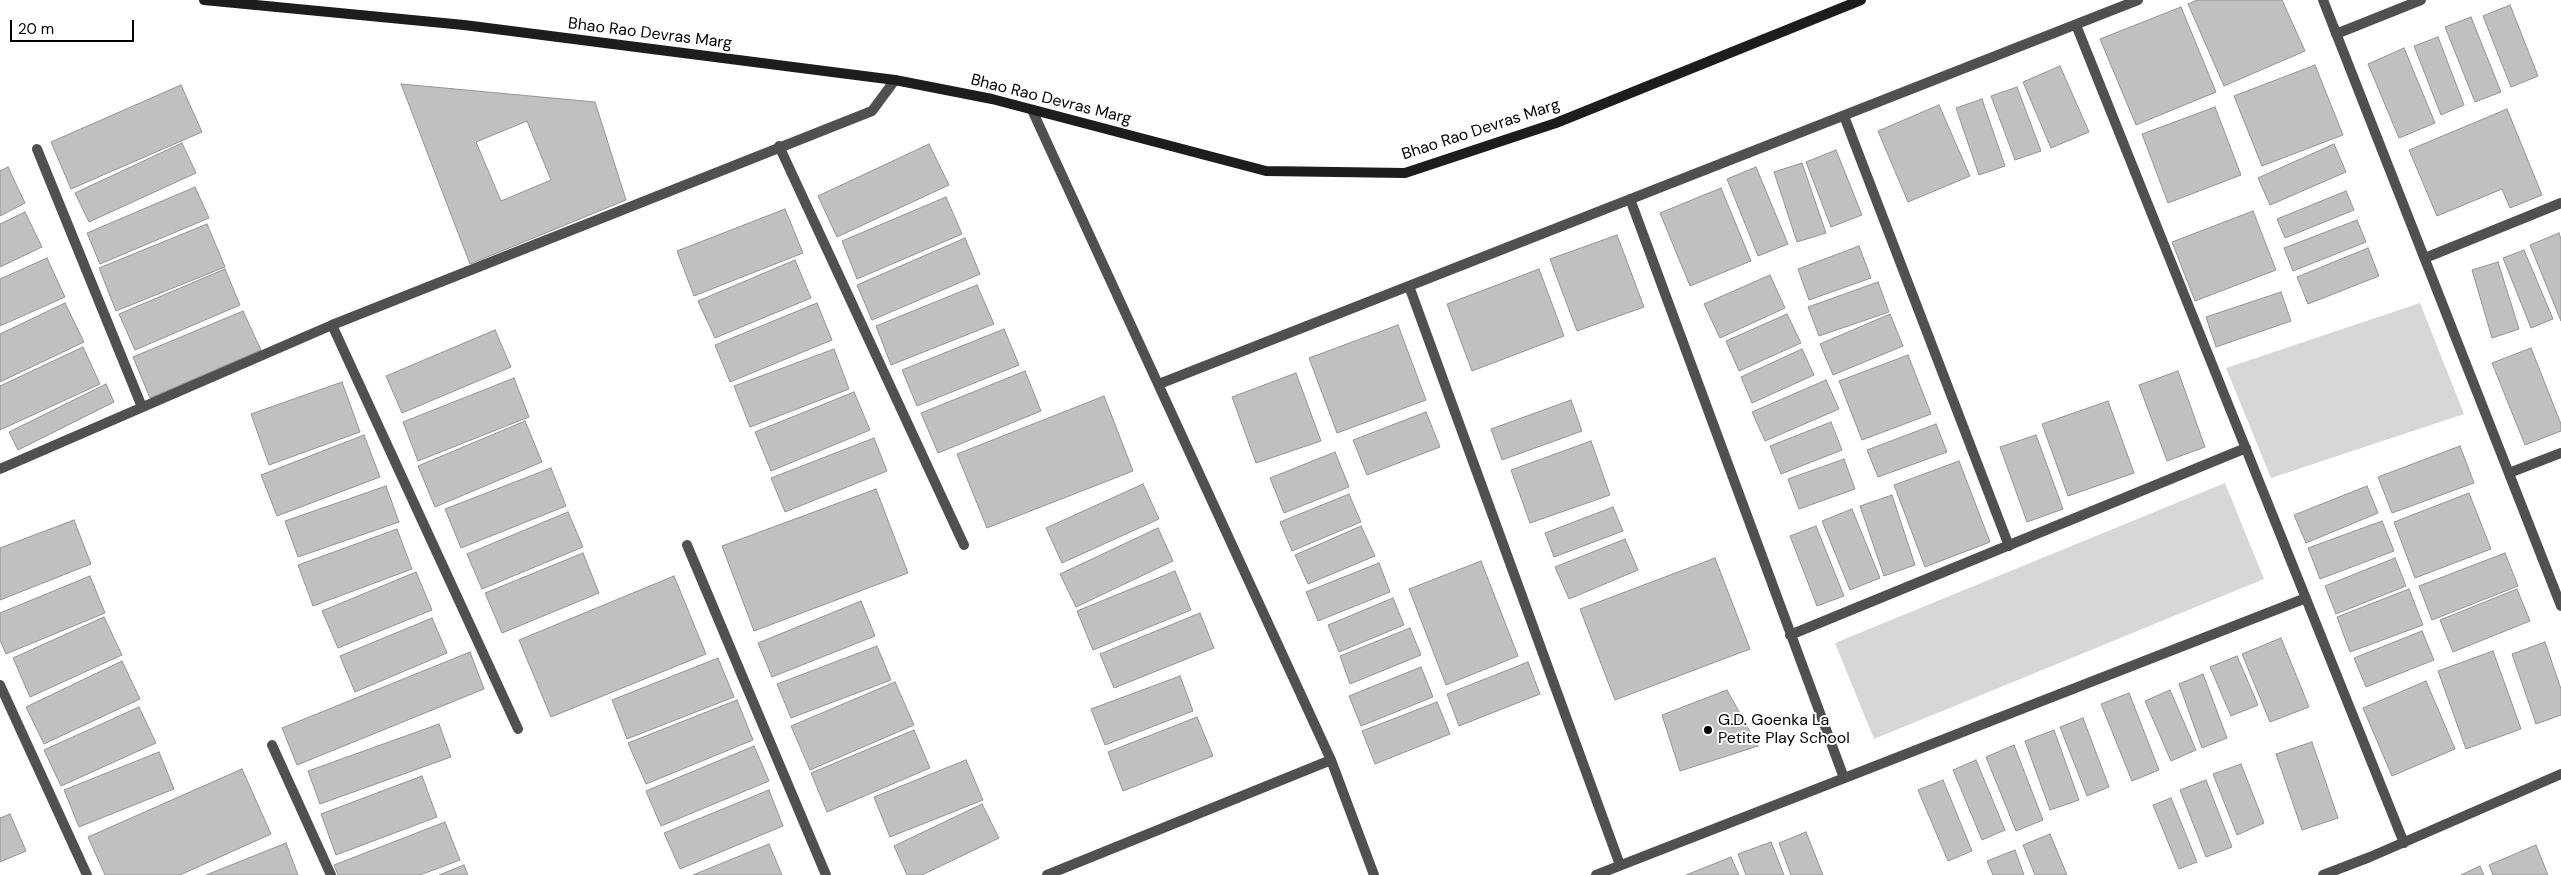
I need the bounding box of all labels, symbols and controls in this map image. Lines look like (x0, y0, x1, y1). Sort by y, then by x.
scale bar (12, 10, 136, 42)
street label: Bhao Rao Devras Marg (567, 14, 733, 54)
text: 20 m (18, 19, 54, 39)
street label: Bhao Rao Devras Marg (969, 71, 1133, 129)
street label: Bhao Rao Devras Marg (1400, 95, 1562, 165)
place label: G.D. Goenka La Petite Play School (1718, 711, 1850, 749)
marker: G.D. Goenka La Petite Play School (1702, 724, 1714, 736)

